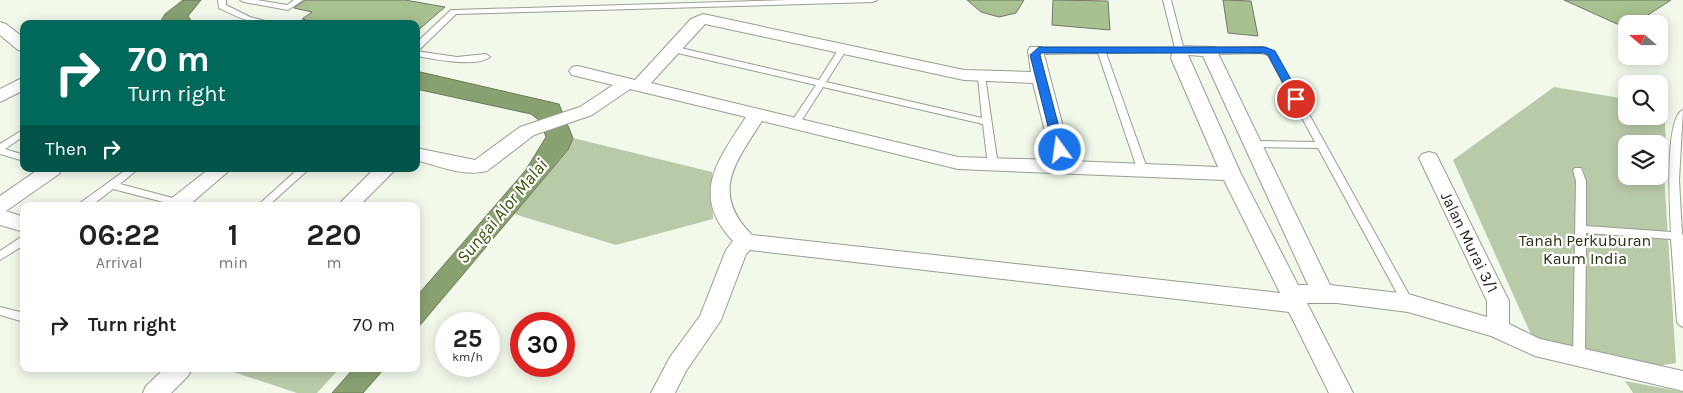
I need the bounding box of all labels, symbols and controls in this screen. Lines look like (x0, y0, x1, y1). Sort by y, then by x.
north arrow (1618, 15, 1668, 65)
map controls (1618, 15, 1668, 185)
text: 70 m (128, 39, 210, 80)
icon: right (45, 40, 110, 105)
button: search (1618, 75, 1668, 125)
pin (1275, 78, 1317, 120)
text: Turn right (128, 81, 226, 107)
icon: arrive (1282, 85, 1310, 113)
position arrow (1033, 123, 1085, 175)
icon: right (97, 135, 125, 163)
button: layers (1618, 135, 1668, 185)
text: Then (45, 138, 87, 160)
water label: Sungai Alor Malai (452, 154, 552, 268)
street label: Jalan Murai 3/1 (1437, 189, 1502, 296)
text: 06:22 (78, 217, 160, 253)
text: 1 (228, 217, 238, 253)
text: 220 (306, 217, 362, 253)
park label: Tanah Perkuburan Kaum India (1519, 231, 1651, 268)
text: Arrival (96, 253, 143, 272)
text: min (218, 253, 248, 272)
text: m (326, 253, 341, 272)
icon: right (45, 311, 73, 339)
speed limit sign: 30 (510, 312, 575, 377)
text: Turn right (88, 314, 177, 336)
text: 70 m (353, 314, 395, 336)
text: 25 (453, 324, 482, 353)
text: km/h (452, 350, 483, 364)

